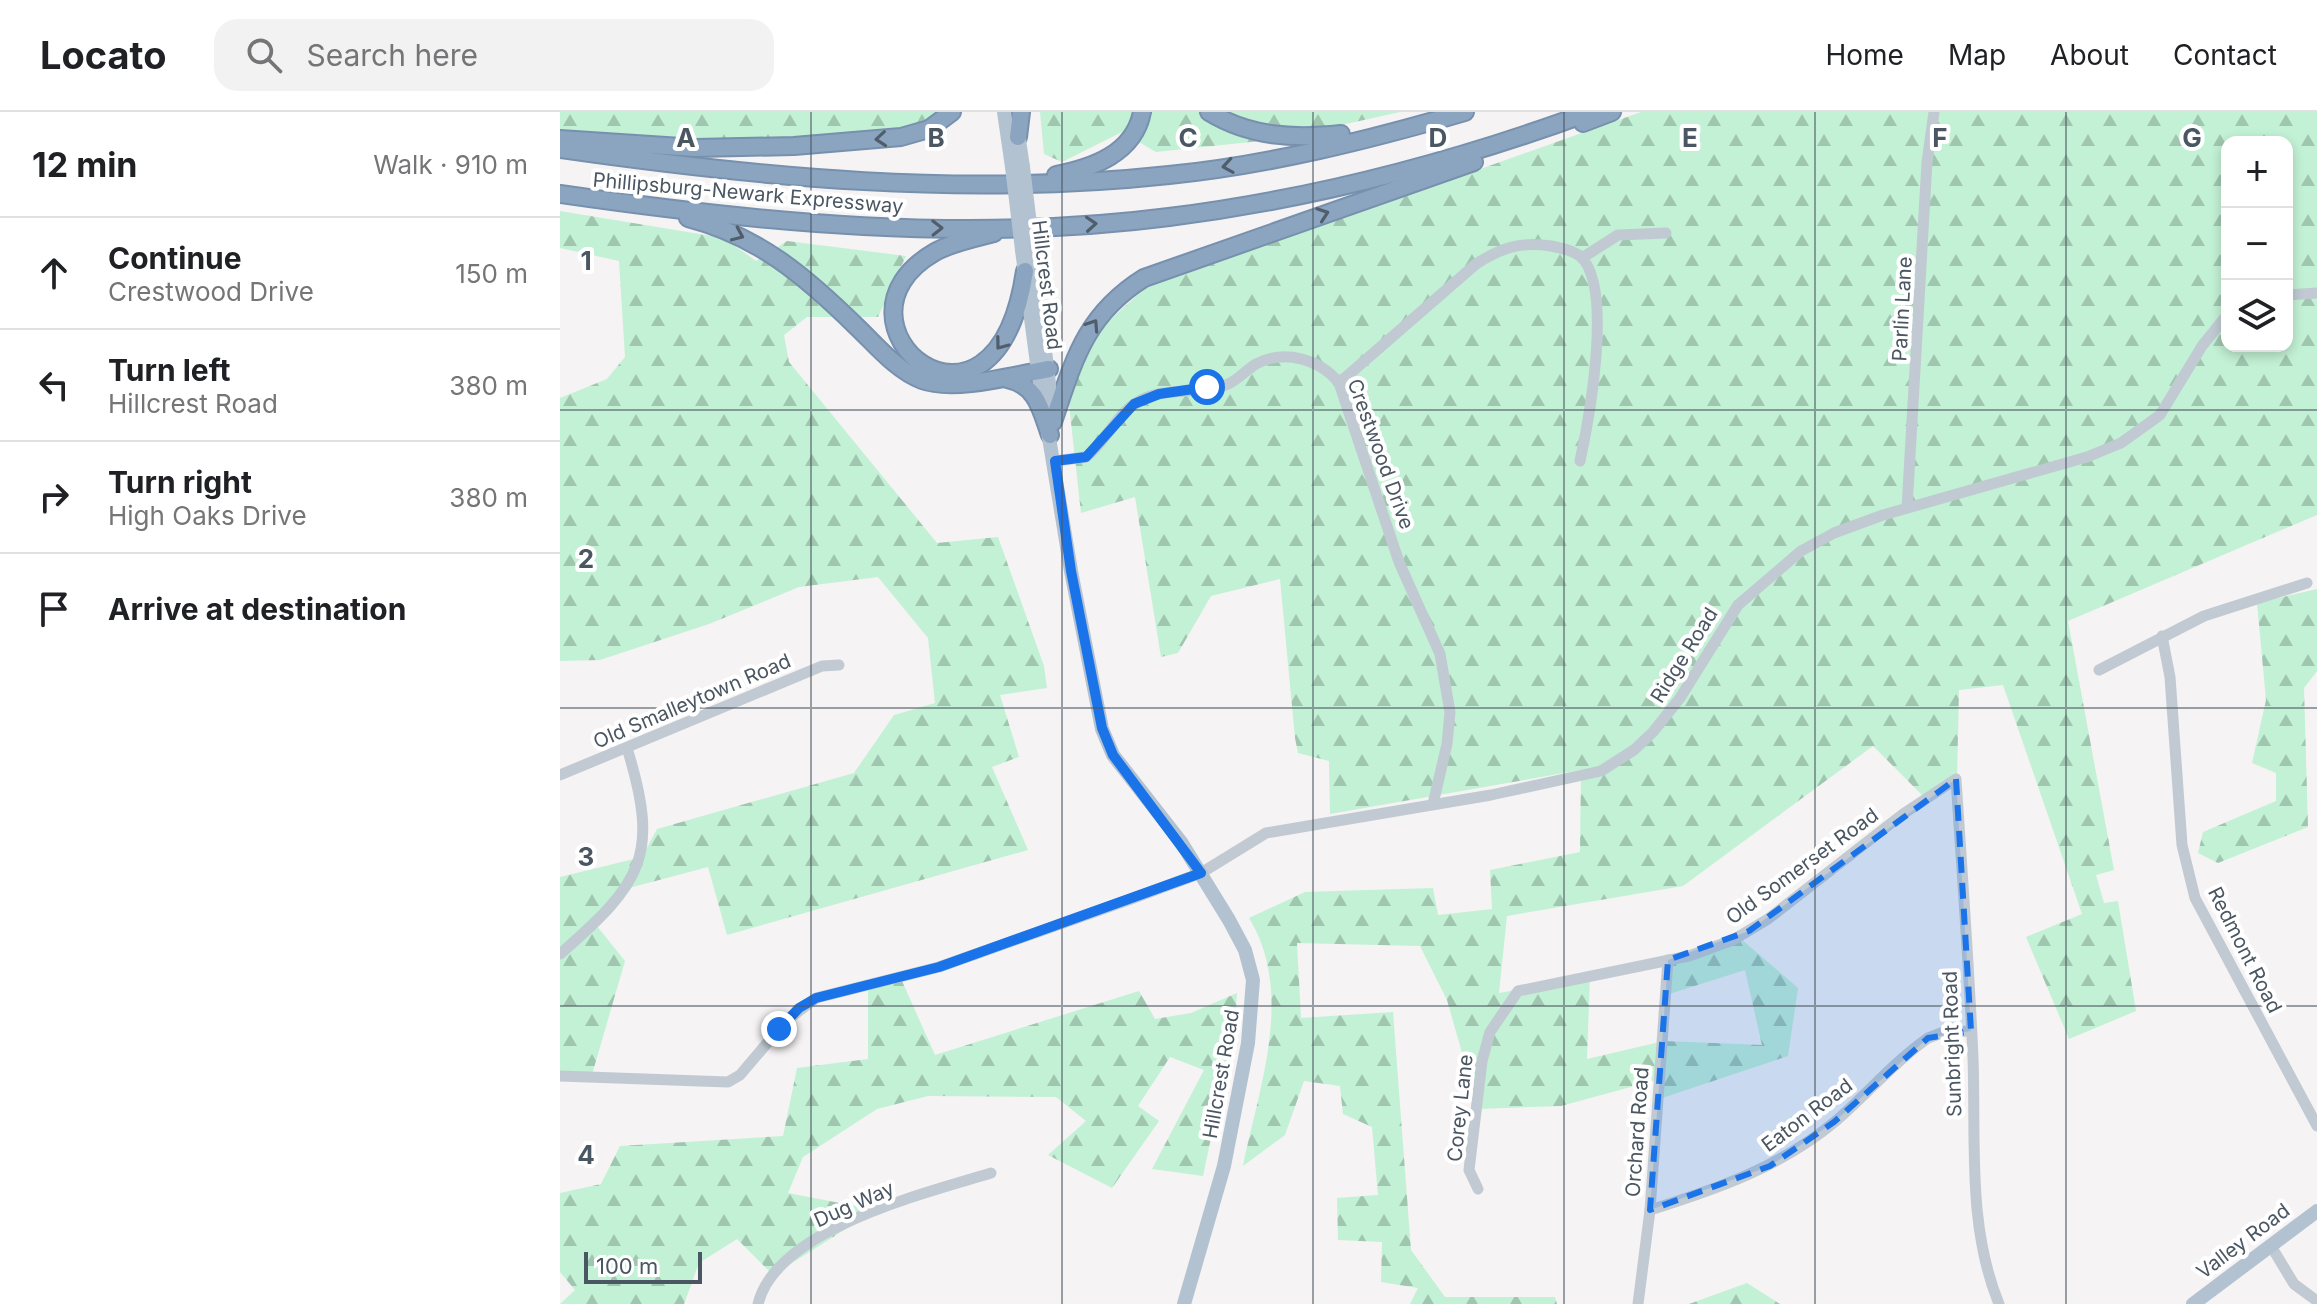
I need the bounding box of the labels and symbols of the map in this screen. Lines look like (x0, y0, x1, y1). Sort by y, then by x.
text: A (676, 122, 696, 153)
text: B (927, 122, 945, 153)
text: C (1178, 122, 1198, 153)
text: D (1429, 122, 1447, 153)
text: E (1682, 122, 1698, 153)
text: F (1932, 122, 1948, 153)
text: G (2182, 122, 2202, 153)
one-way arrow (874, 130, 887, 147)
one-way arrow (1221, 157, 1234, 174)
street label: Phillipsburg-Newark Expressway (592, 167, 904, 219)
one-way arrow (1315, 207, 1329, 224)
one-way arrow (1085, 216, 1098, 233)
one-way arrow (931, 219, 944, 237)
street label: Hillcrest Road (1027, 219, 1067, 351)
one-way arrow (730, 225, 744, 241)
text: 1 (580, 245, 592, 276)
street label: Parlin Lane (1887, 256, 1917, 362)
one-way arrow (1083, 319, 1098, 333)
one-way arrow (996, 335, 1010, 349)
route start (1189, 369, 1225, 405)
street label: Crestwood Drive (1343, 375, 1419, 533)
text: 2 (578, 543, 594, 574)
street label: Ridge Road (1645, 603, 1723, 707)
street label: Old Smalleytown Road (590, 649, 794, 753)
street label: Old Somerset Road (1721, 803, 1883, 929)
text: 3 (578, 841, 594, 872)
street label: Redmont Road (2203, 883, 2287, 1017)
street label: Sunbright Road (1937, 971, 1967, 1117)
street label: Hillcrest Road (1198, 1008, 1244, 1140)
route end (761, 1011, 797, 1047)
street label: Corey Lane (1442, 1053, 1478, 1163)
street label: Orchard Road (1620, 1066, 1654, 1198)
street label: Eaton Road (1757, 1073, 1857, 1157)
text: 4 (577, 1139, 595, 1170)
street label: Dug Way (810, 1176, 898, 1232)
street label: Valley Road (2192, 1198, 2294, 1284)
scale bar (584, 1248, 702, 1284)

